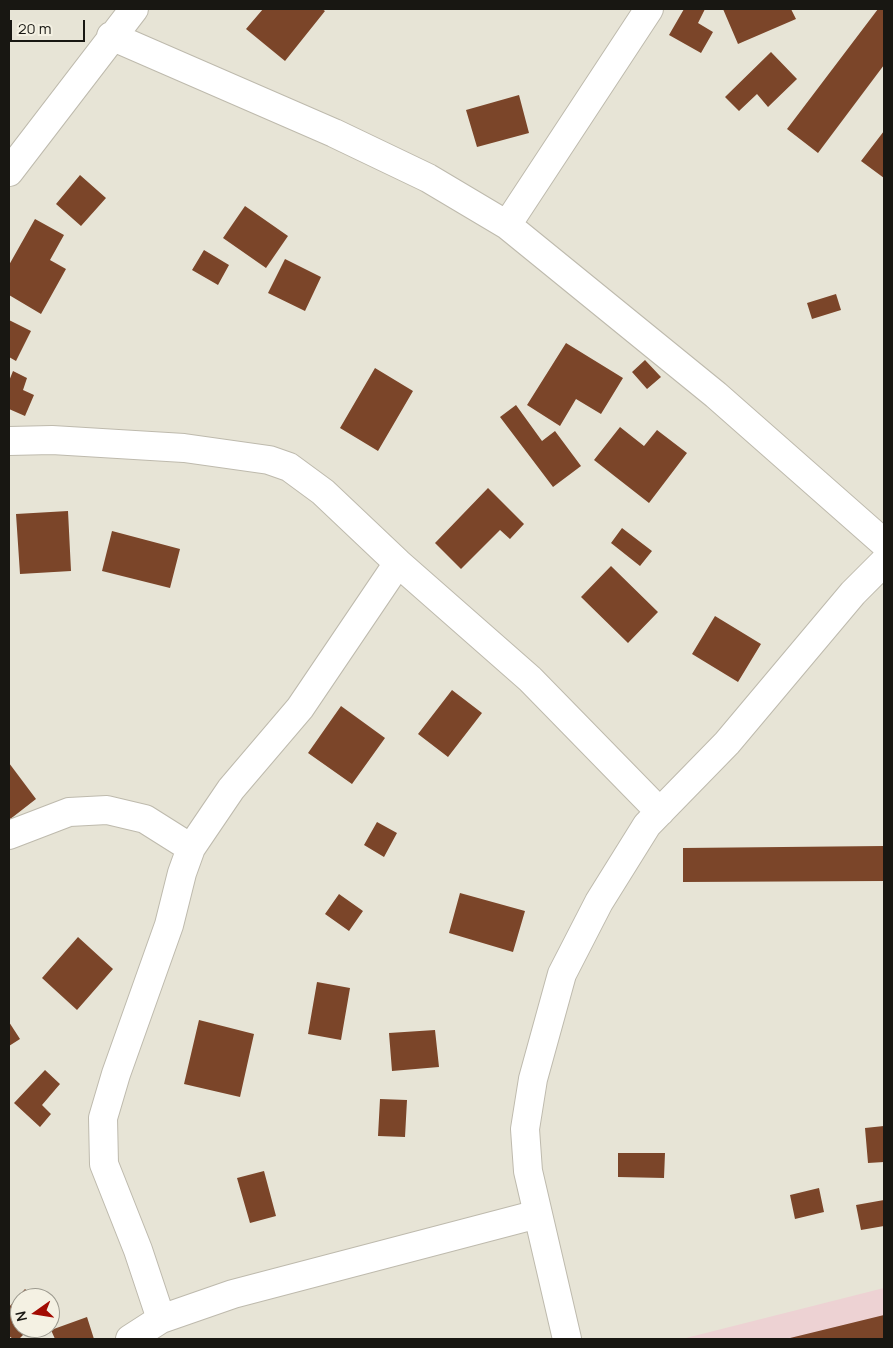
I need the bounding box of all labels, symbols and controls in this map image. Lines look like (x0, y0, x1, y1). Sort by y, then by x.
scale bar (12, 10, 88, 42)
text: 20 m (18, 18, 51, 39)
north arrow (10, 1288, 60, 1338)
text: N (10, 1309, 31, 1323)

